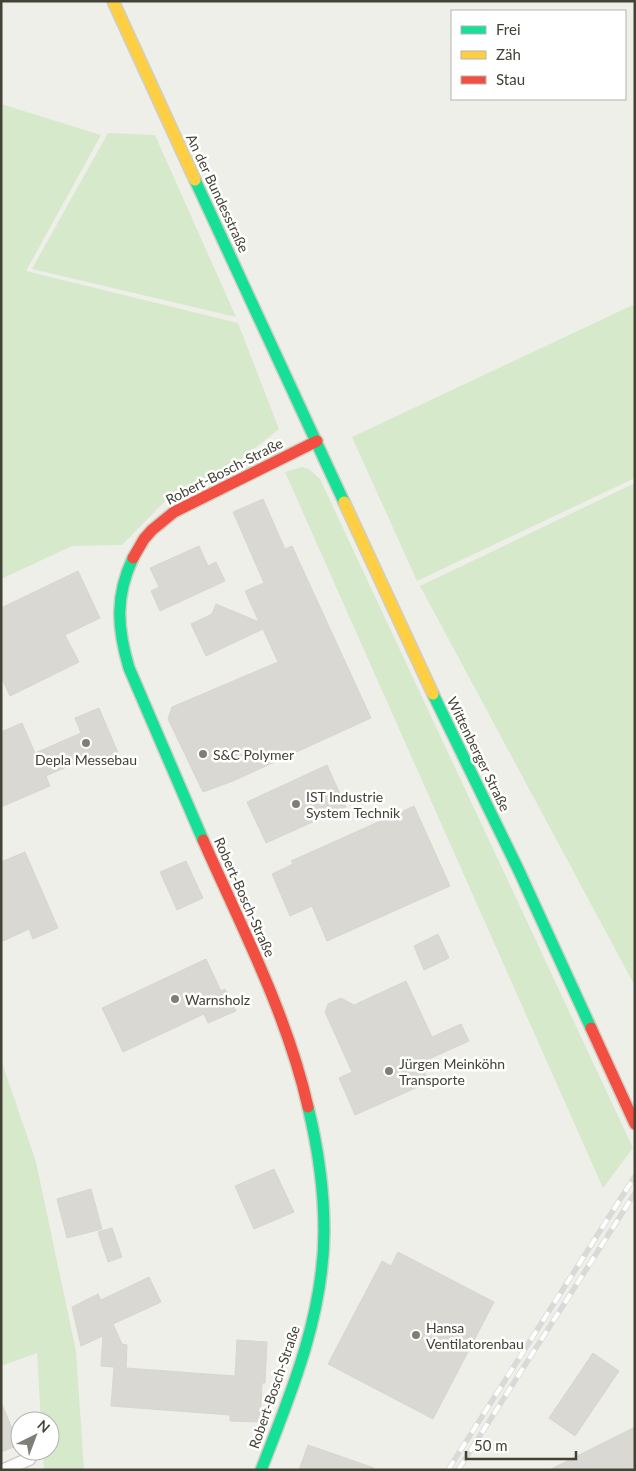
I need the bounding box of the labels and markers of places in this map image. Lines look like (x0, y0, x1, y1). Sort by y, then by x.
marker: Depla Messebau (80, 737, 92, 749)
place label: S&C Polymer (213, 746, 294, 763)
marker: S&C Polymer (197, 748, 209, 760)
place label: Depla Messebau (35, 751, 137, 768)
place label: IST Industrie System Technik (306, 788, 401, 821)
marker: IST Industrie System Technik (290, 798, 302, 810)
place label: Warnsholz (185, 991, 250, 1008)
marker: Warnsholz (169, 993, 181, 1005)
place label: Jürgen Meinköhn Transporte (399, 1055, 505, 1088)
marker: Jürgen Meinköhn Transporte (383, 1065, 395, 1077)
place label: Hansa Ventilatorenbau (426, 1319, 524, 1352)
marker: Hansa Ventilatorenbau (410, 1329, 422, 1341)

